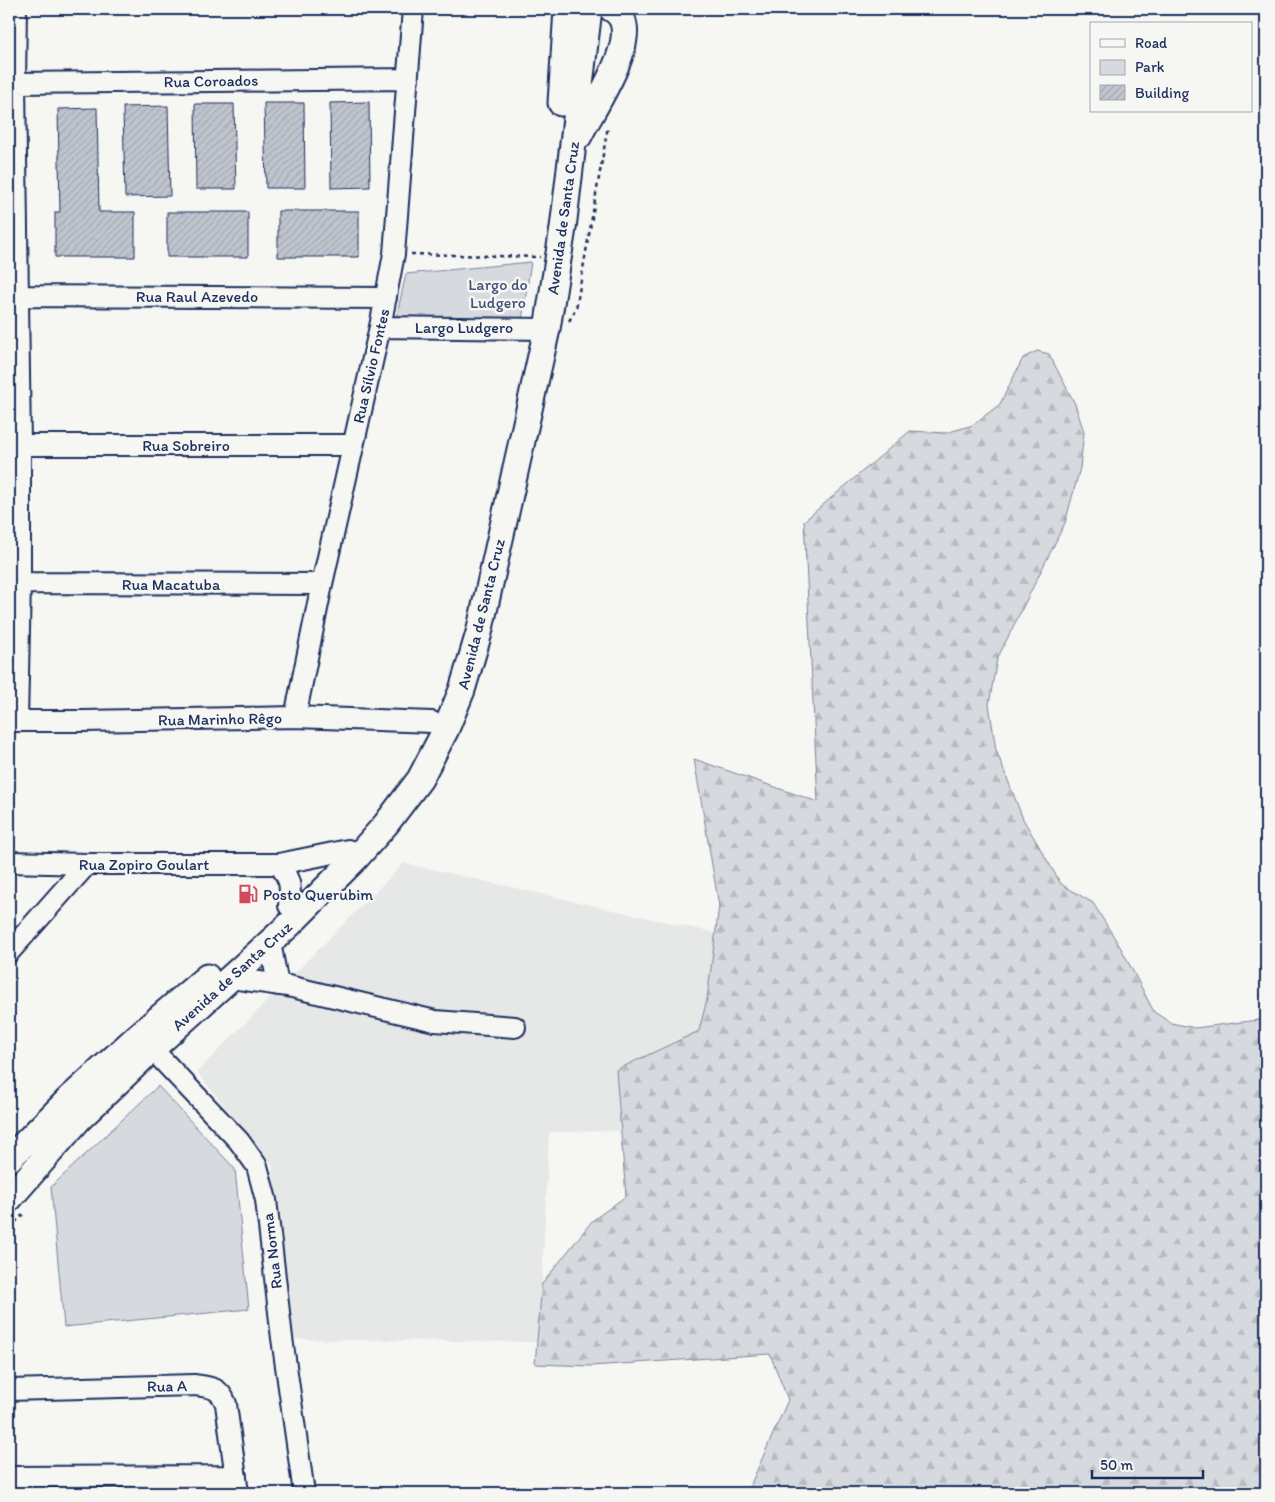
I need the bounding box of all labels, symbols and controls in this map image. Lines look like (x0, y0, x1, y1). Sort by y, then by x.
legend (1090, 22, 1252, 112)
text: Road (1135, 34, 1168, 52)
text: Park (1135, 58, 1165, 76)
street label: Rua Coroados (163, 71, 259, 91)
text: Building (1135, 84, 1189, 102)
street label: Avenida de Santa Cruz (543, 140, 583, 296)
park label: Largo do Ludgero (468, 275, 528, 312)
street label: Rua Raul Azevedo (136, 287, 258, 306)
street label: Rua Sílvio Fontes (349, 307, 393, 425)
street label: Largo Ludgero (415, 318, 513, 337)
street label: Rua Sobreiro (142, 436, 230, 455)
street label: Avenida de Santa Cruz (453, 536, 509, 691)
street label: Rua Macatuba (122, 575, 221, 594)
street label: Rua Marinho Rêgo (158, 708, 282, 730)
street label: Rua Zopiro Goulart (79, 855, 209, 874)
fuel station icon: Posto Querubim (237, 883, 259, 905)
place label: Posto Querubim (263, 885, 373, 904)
street label: Avenida de Santa Cruz (168, 917, 296, 1035)
street label: Rua Norma (258, 1211, 286, 1290)
street label: Rua A (147, 1376, 187, 1396)
scale bar (1092, 1447, 1204, 1479)
text: 50 m (1100, 1456, 1133, 1474)

